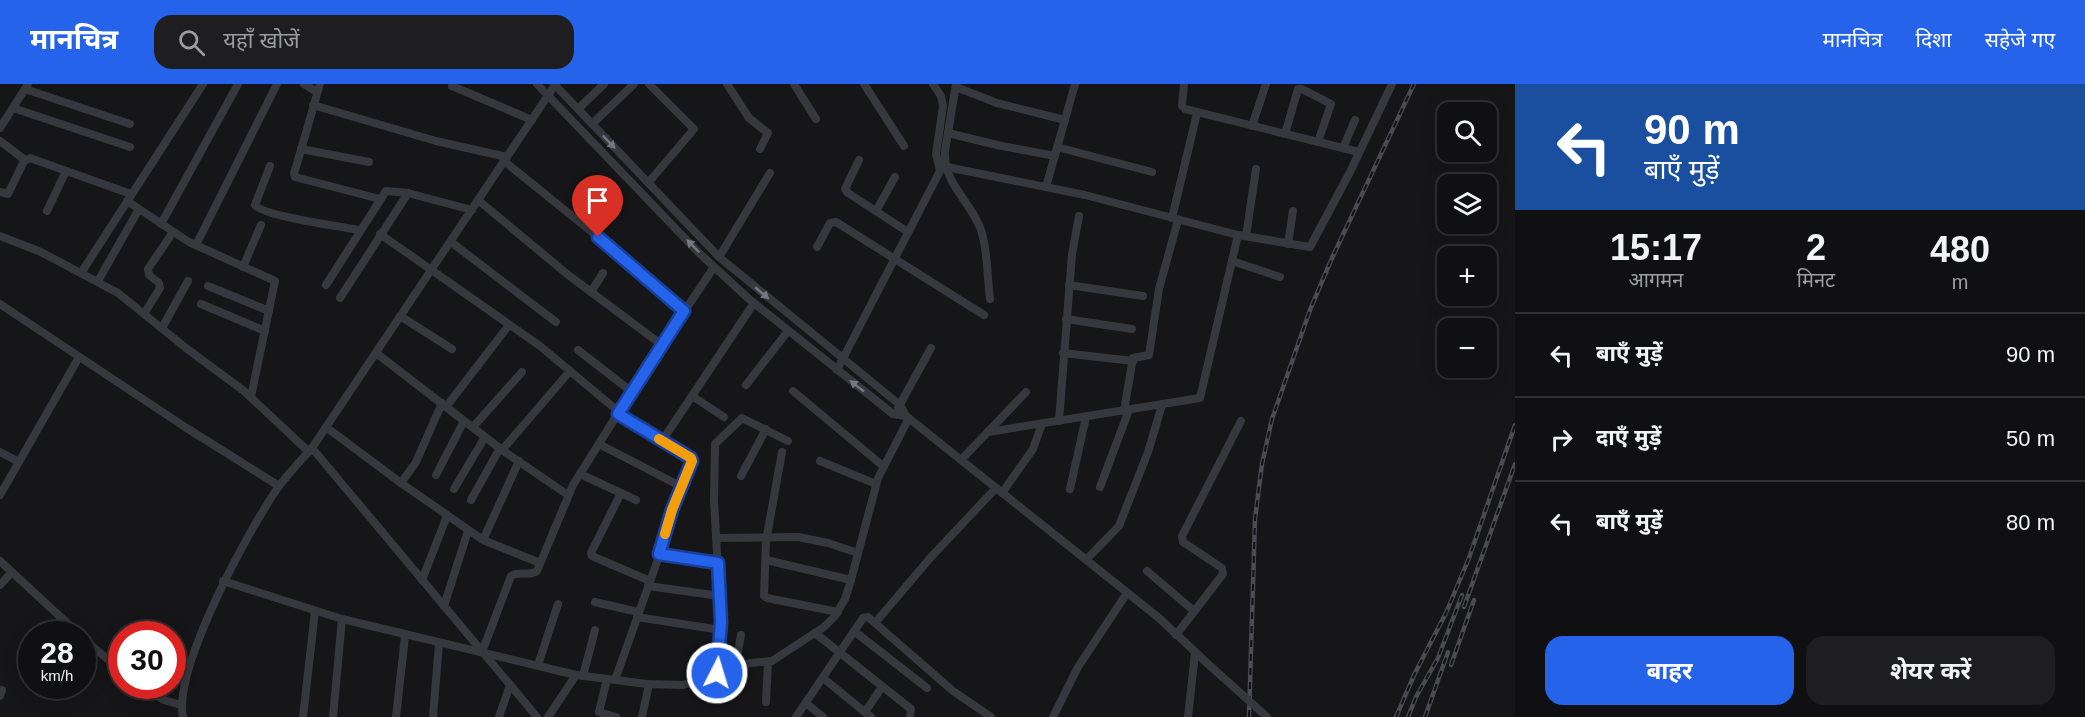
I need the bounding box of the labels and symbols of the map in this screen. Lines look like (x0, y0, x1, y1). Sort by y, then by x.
one-way arrow (602, 134, 616, 149)
pin (572, 175, 623, 237)
one-way arrow (686, 240, 700, 254)
one-way arrow (755, 286, 770, 299)
one-way arrow (849, 380, 865, 392)
speed limit sign: 30 (108, 621, 186, 699)
position arrow (685, 641, 749, 705)

